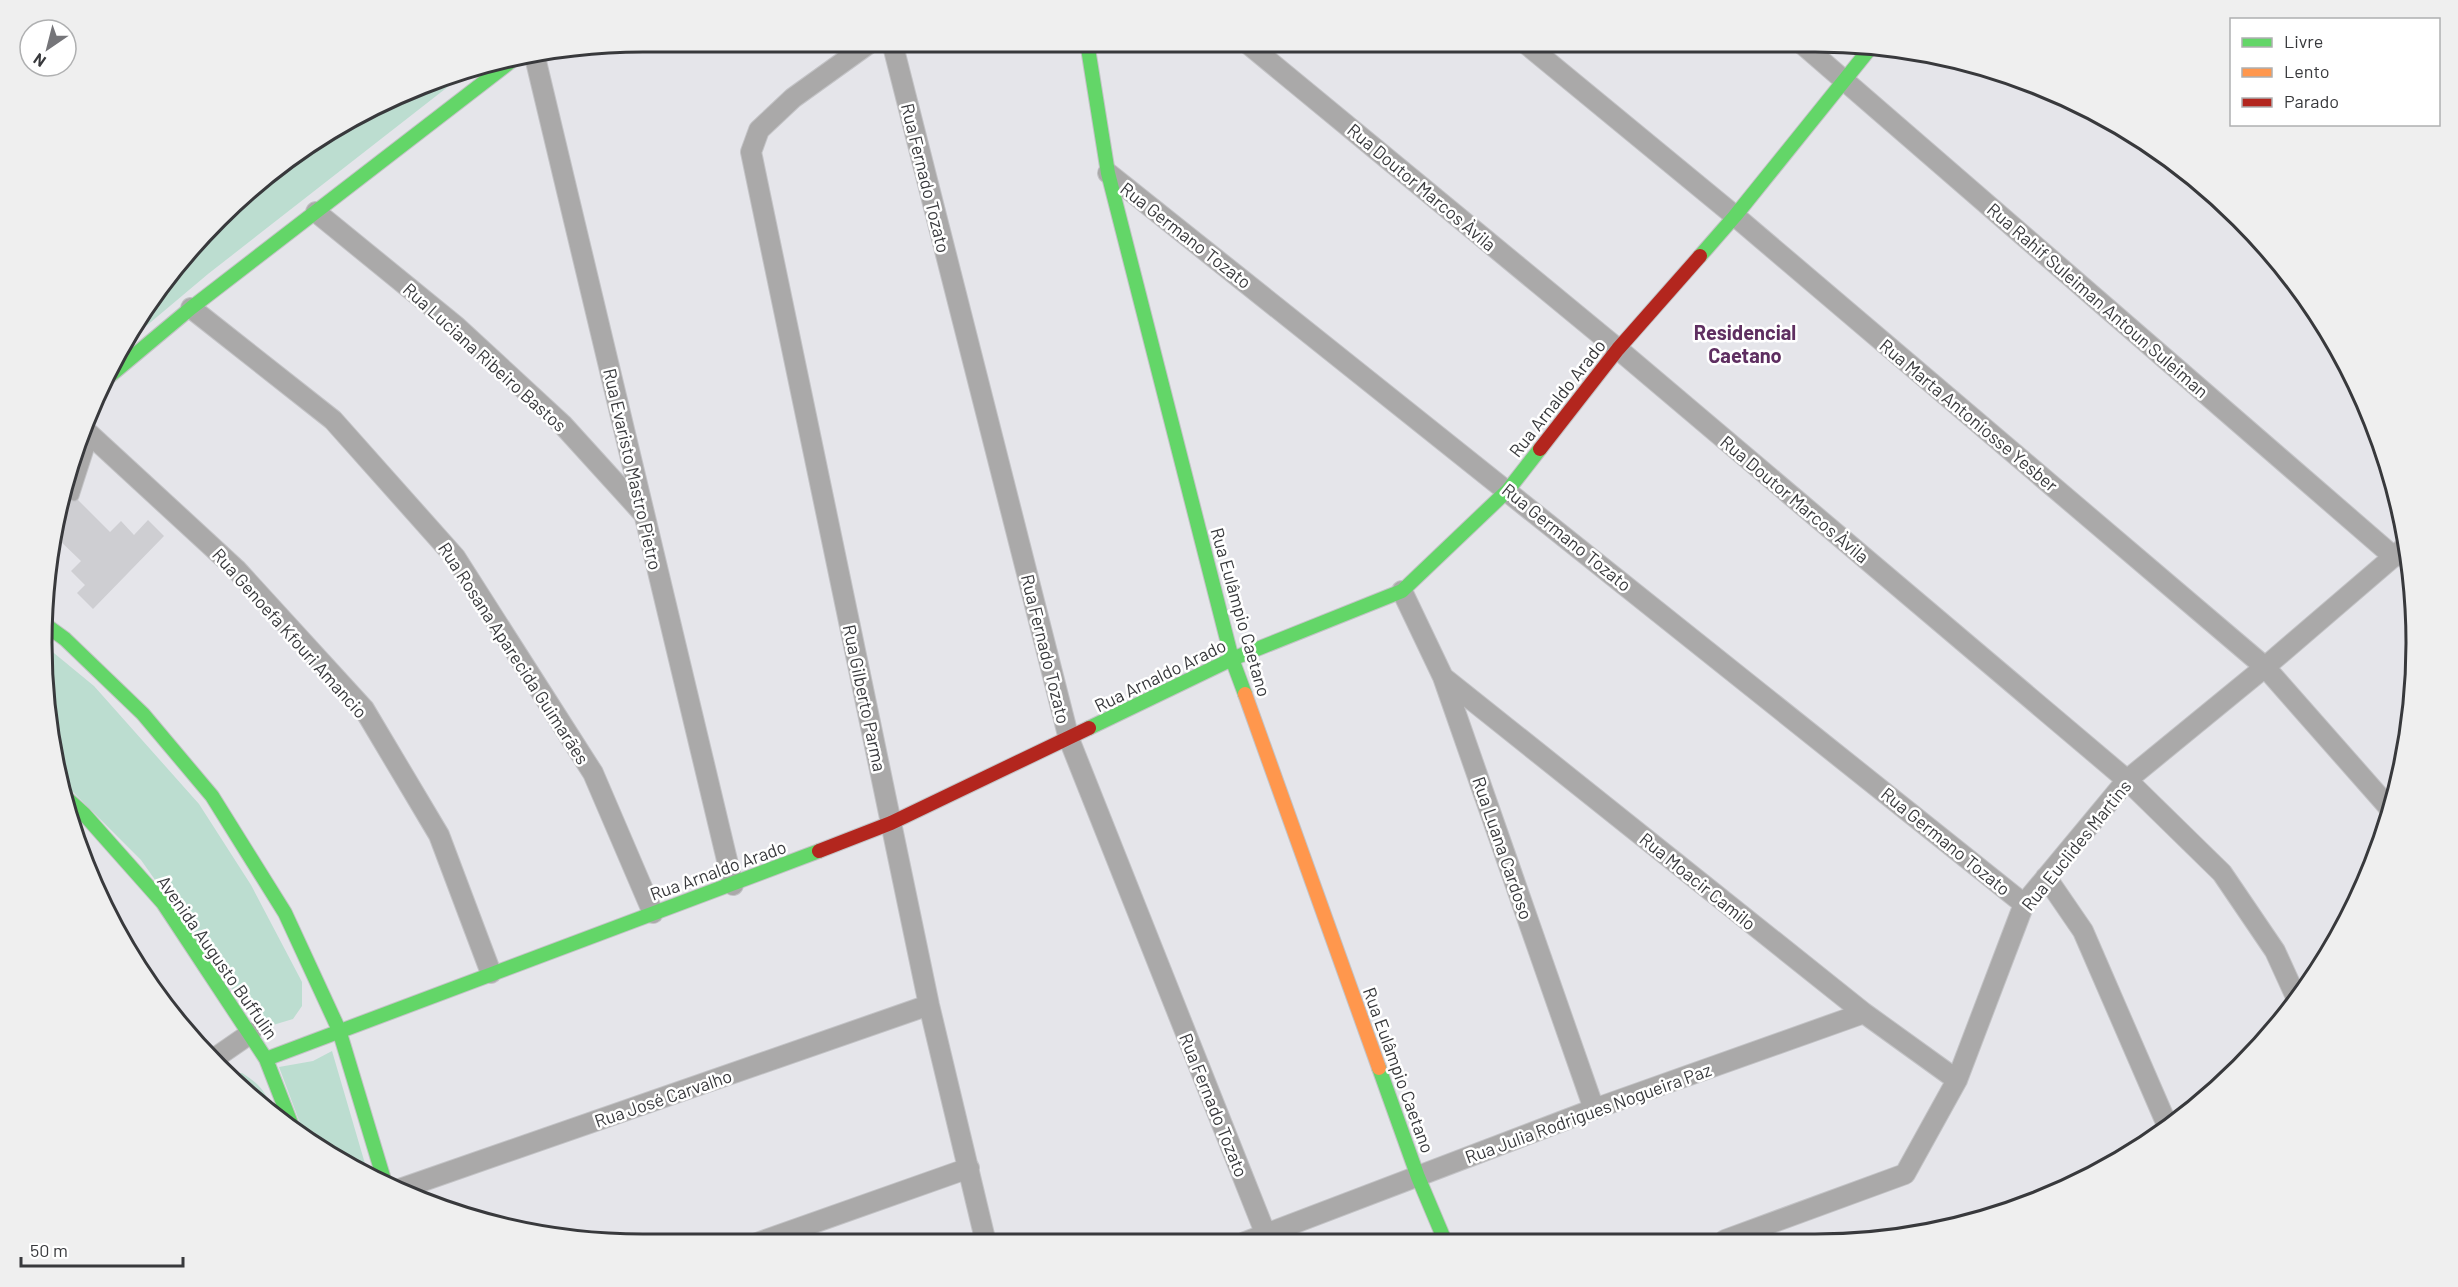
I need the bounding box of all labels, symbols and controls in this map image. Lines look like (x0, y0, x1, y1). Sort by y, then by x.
north arrow (18, 18, 78, 78)
legend (2230, 18, 2440, 126)
text: Livre (2284, 30, 2323, 52)
text: N (29, 50, 49, 72)
text: Lento (2284, 60, 2330, 82)
text: Parado (2284, 90, 2339, 112)
street label: Rua Fernado Tozato (897, 101, 955, 255)
street label: Rua Doutor Marcos Àvila (1343, 118, 1501, 256)
street label: Rua Germano Tozato (1116, 177, 1256, 293)
street label: Rua Rahif Suleiman Antoun Suleiman (1983, 198, 2213, 402)
street label: Rua Luciana Ribeiro Bastos (399, 278, 571, 436)
district label: Residencial Caetano (1694, 320, 1796, 367)
street label: Rua Marta Antoniosse Yesber (1875, 334, 2063, 496)
street label: Rua Arnaldo Arado (1504, 335, 1610, 461)
street label: Rua Evaristo Mastro Pietro (599, 366, 667, 572)
street label: Rua Doutor Marcos Àvila (1716, 430, 1874, 568)
street label: Rua Germano Tozato (1498, 478, 1636, 596)
street label: Rua Eulâmpio Caetano (1206, 525, 1276, 699)
street label: Rua Rosana Aparecida Guimarães (434, 538, 594, 768)
street label: Rua Genoefa Kfouri Amancio (208, 544, 372, 722)
street label: Rua Fernado Tozato (1017, 572, 1075, 726)
street label: Rua Gilberto Parma (839, 623, 891, 773)
street label: Rua Arnaldo Arado (1091, 634, 1229, 716)
street label: Rua Luana Cardoso (1468, 774, 1538, 922)
street label: Rua Euclides Martins (2016, 775, 2136, 915)
street label: Rua Germano Tozato (1877, 782, 2015, 900)
street label: Rua Moacir Camilo (1636, 827, 1760, 935)
street label: Rua Arnaldo Arado (647, 835, 789, 905)
street label: Avenida Augusto Buffulin (153, 871, 283, 1043)
street label: Rua Eulâmpio Caetano (1359, 984, 1439, 1156)
street label: Rua Fernado Tozato (1175, 1030, 1253, 1180)
street label: Rua Julia Rodrigues Nogueira Paz (1462, 1058, 1714, 1168)
street label: Rua José Carvalho (591, 1064, 735, 1132)
scale bar (21, 1230, 183, 1268)
text: 50 m (30, 1239, 68, 1261)

